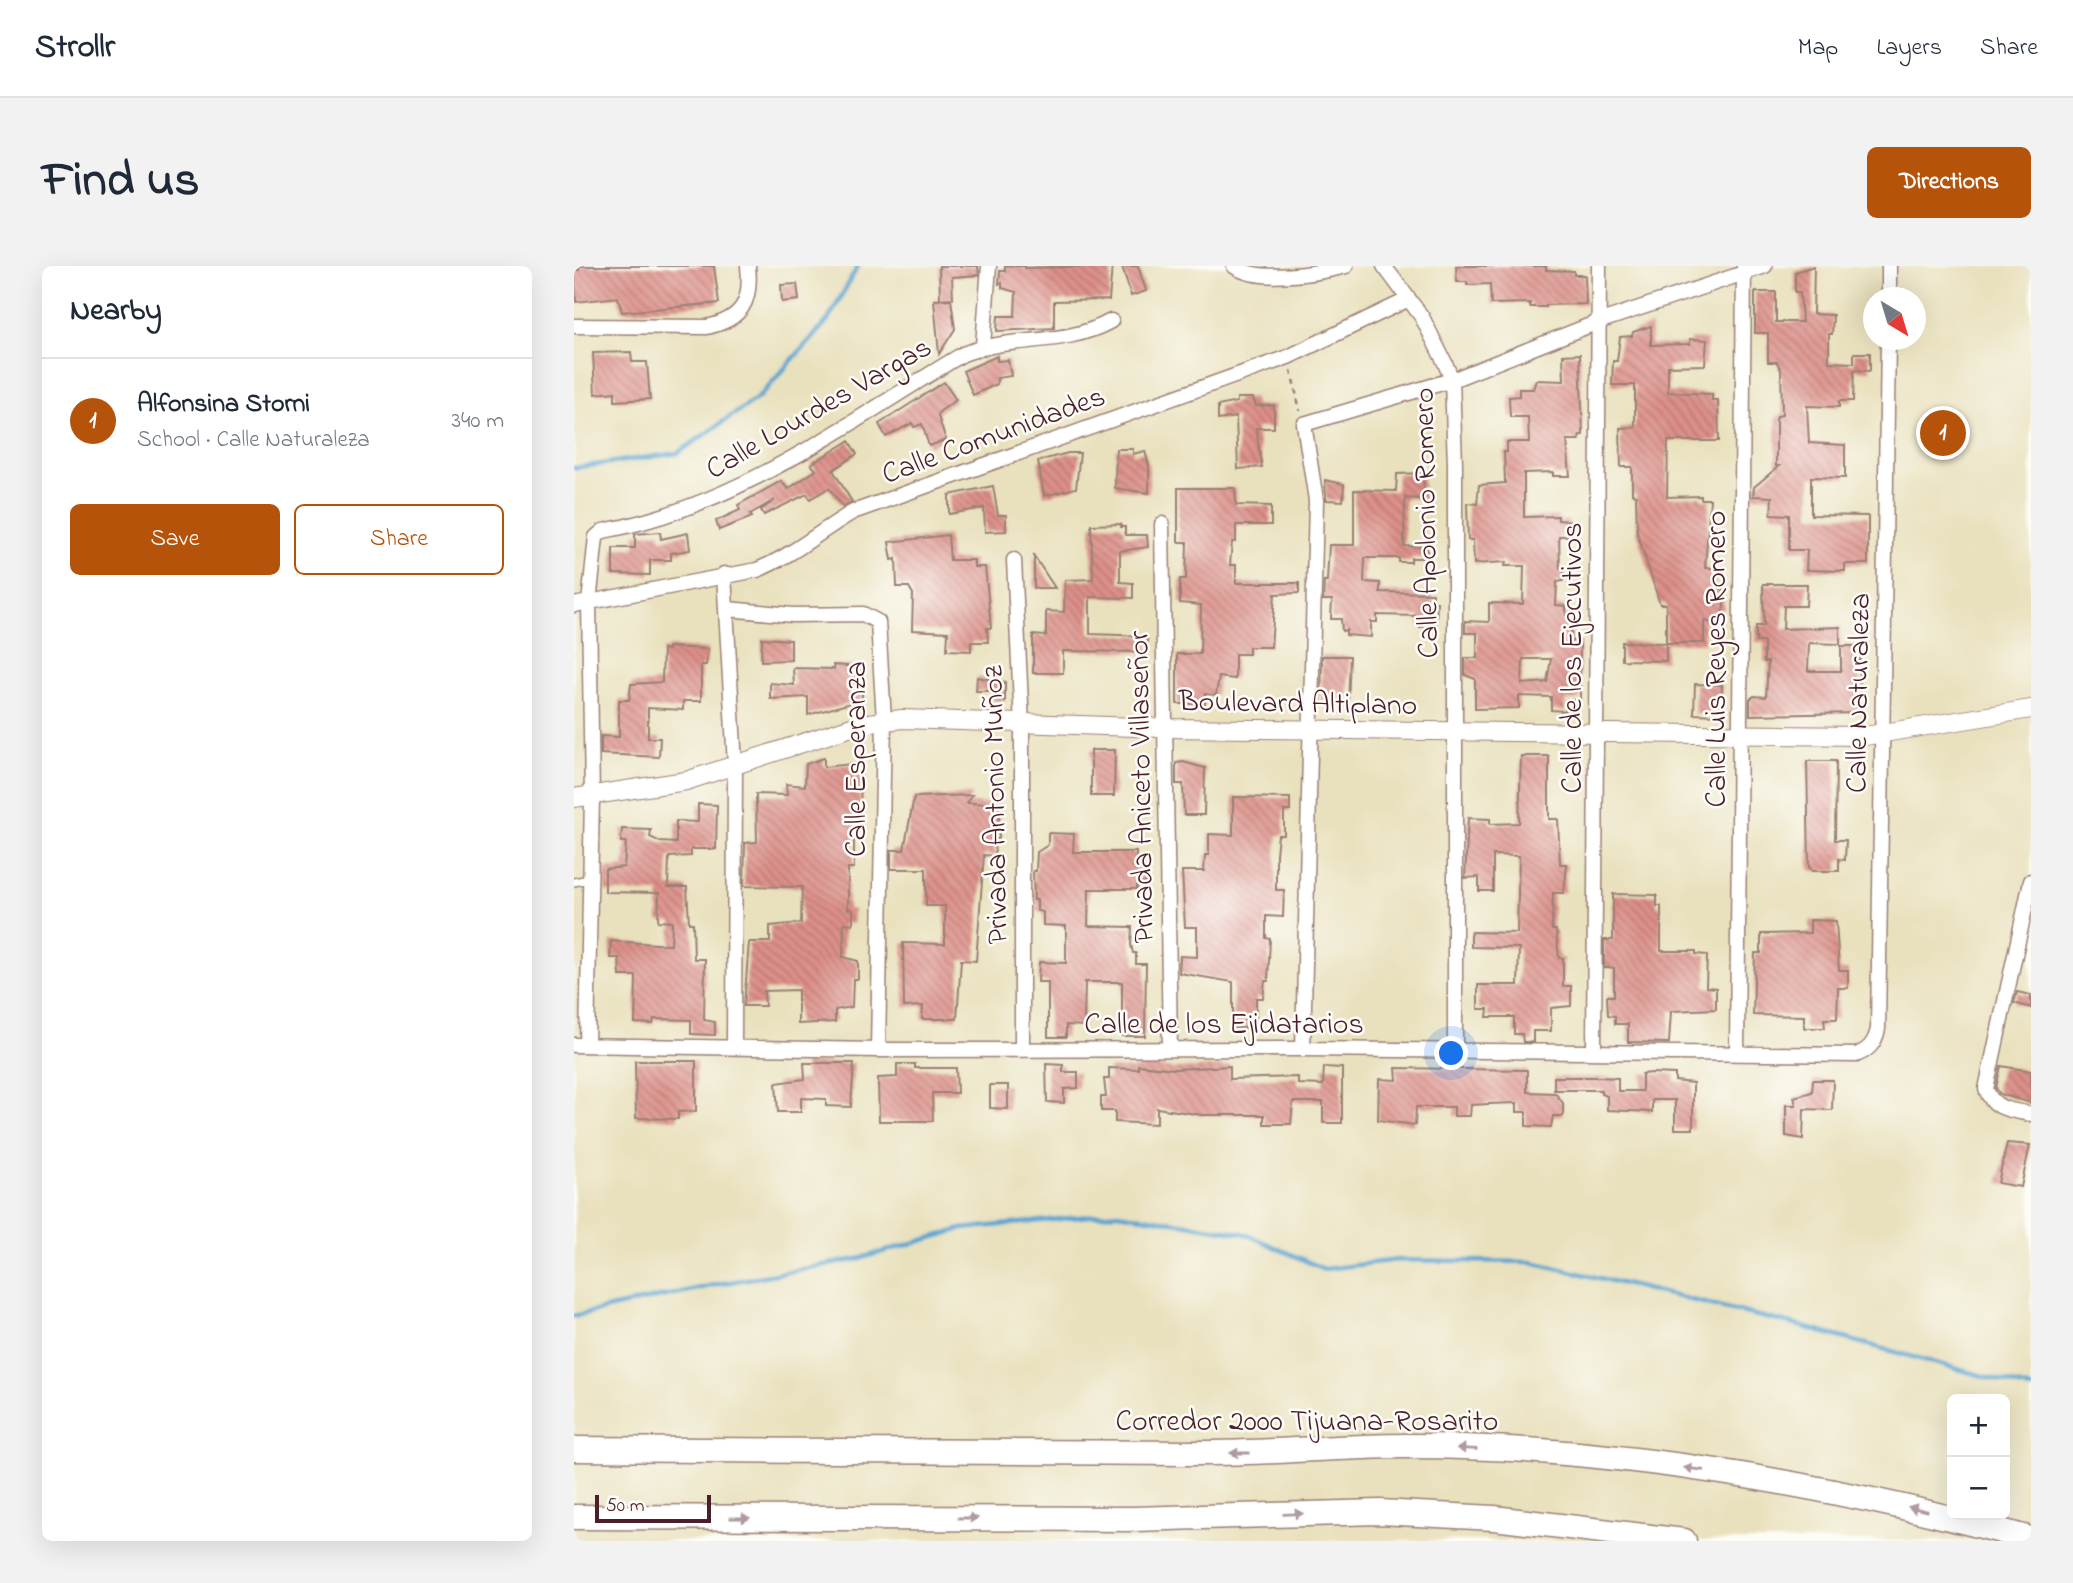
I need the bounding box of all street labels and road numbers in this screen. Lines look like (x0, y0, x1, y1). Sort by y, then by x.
street label: Calle Lourdes Vargas (698, 327, 941, 492)
street label: Calle Comunidades (876, 376, 1112, 498)
street label: Calle Apolonio Romero (1404, 387, 1452, 659)
street label: Calle Luis Reyes Romero (1696, 511, 1740, 807)
street label: Calle de los Ejecutivos (1552, 523, 1596, 793)
street label: Calle Naturaleza (1836, 593, 1884, 793)
street label: Privada Aniceto Villaseñor (1118, 629, 1168, 944)
street label: Calle Esperanza (836, 661, 880, 857)
street label: Privada Antonio Muñoz (973, 665, 1021, 945)
street label: Boulevard Altiplano (1177, 681, 1418, 729)
street label: Calle de los Ejidatarios (1084, 1004, 1364, 1048)
street label: Corredor 2000 Tijuana-Rosarito (1116, 1401, 1498, 1445)

